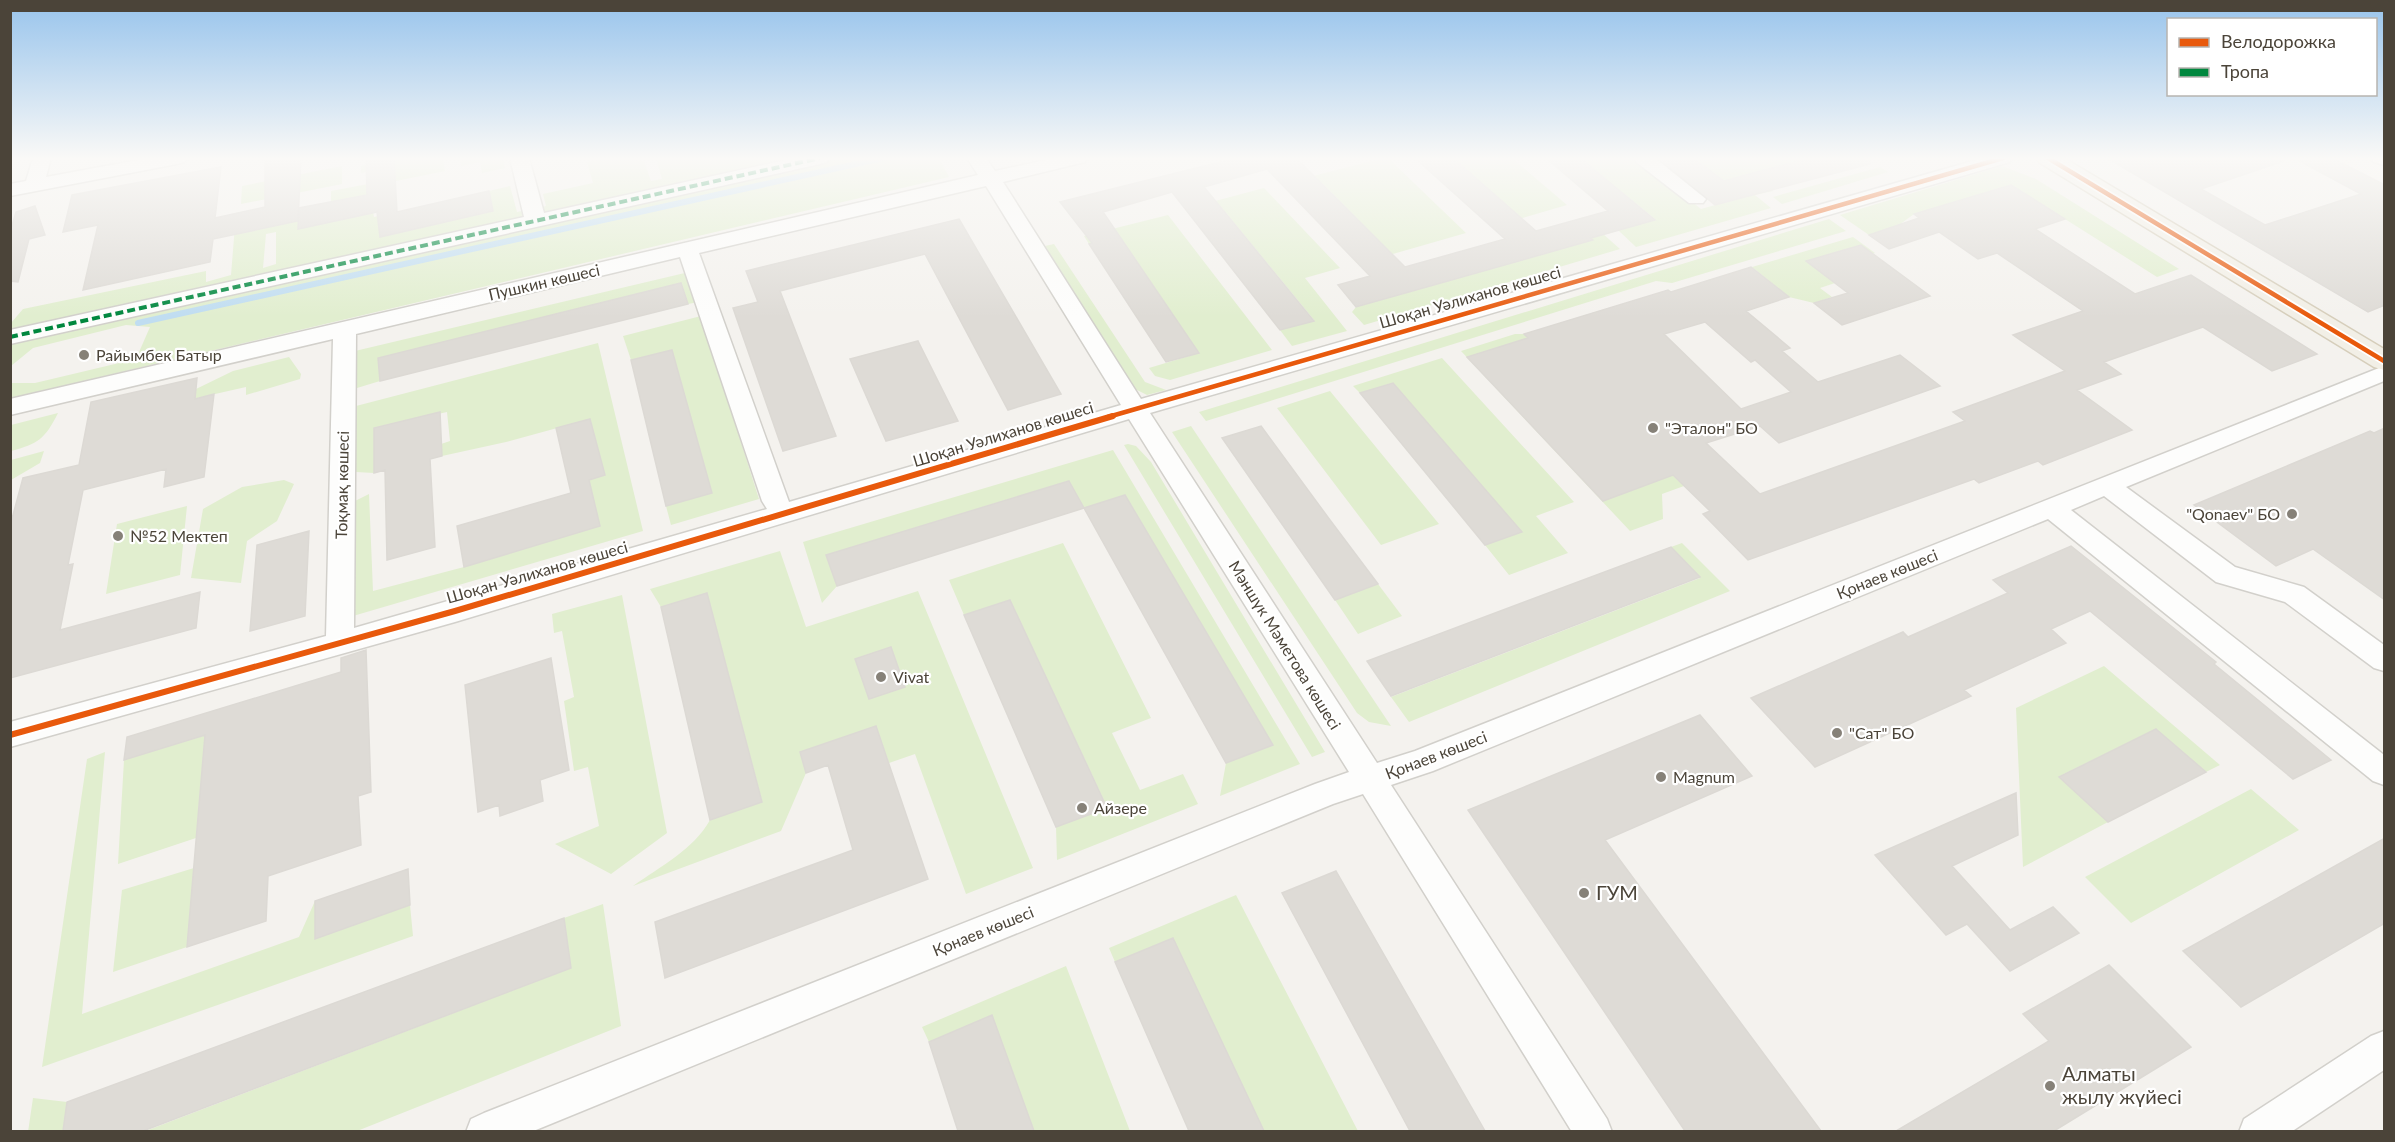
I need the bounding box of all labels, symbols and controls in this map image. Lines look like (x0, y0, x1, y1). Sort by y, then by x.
legend (2167, 18, 2377, 96)
text: Велодорожка (2221, 30, 2336, 52)
text: Тропа (2221, 60, 2269, 82)
street label: Пушкин көшесі (486, 259, 601, 304)
street label: Шоқан Уәлиханов көшесі (1377, 261, 1563, 332)
place label: Райымбек Батыр (96, 345, 222, 364)
marker: Райымбек Батыр (77, 348, 91, 362)
street label: Шоқан Уәлиханов көшесі (910, 397, 1095, 470)
place label: "Эталон" БО (1665, 418, 1758, 437)
marker: "Эталон" БО (1646, 421, 1660, 435)
street label: Тоқмақ көшесі (331, 431, 352, 539)
place label: "Qonaev" БО (2186, 504, 2280, 523)
marker: "Qonaev" БО (2285, 507, 2299, 521)
place label: №52 Мектеп (130, 526, 228, 545)
marker: №52 Мектеп (111, 529, 125, 543)
street label: Шоқан Уәлиханов көшесі (444, 536, 630, 607)
street label: Қонаев көшесі (1833, 545, 1940, 602)
street label: Мәншүк Мәметова көшесі (1226, 557, 1345, 733)
place label: Vivat (893, 667, 930, 686)
marker: Vivat (874, 670, 888, 684)
place label: "Сат" БО (1849, 723, 1914, 742)
street label: Қонаев көшесі (1382, 726, 1489, 783)
marker: "Сат" БО (1830, 726, 1844, 740)
place label: Magnum (1673, 767, 1735, 786)
marker: Magnum (1654, 770, 1668, 784)
place label: Айзере (1094, 798, 1147, 817)
marker: Айзере (1075, 801, 1089, 815)
place label: ГУМ (1596, 880, 1638, 904)
marker: ГУМ (1577, 886, 1591, 900)
street label: Қонаев көшесі (929, 902, 1036, 959)
place label: Алматы жылу жүйесі (2062, 1061, 2182, 1108)
marker: Алматы жылу жүйесі (2043, 1079, 2057, 1093)

